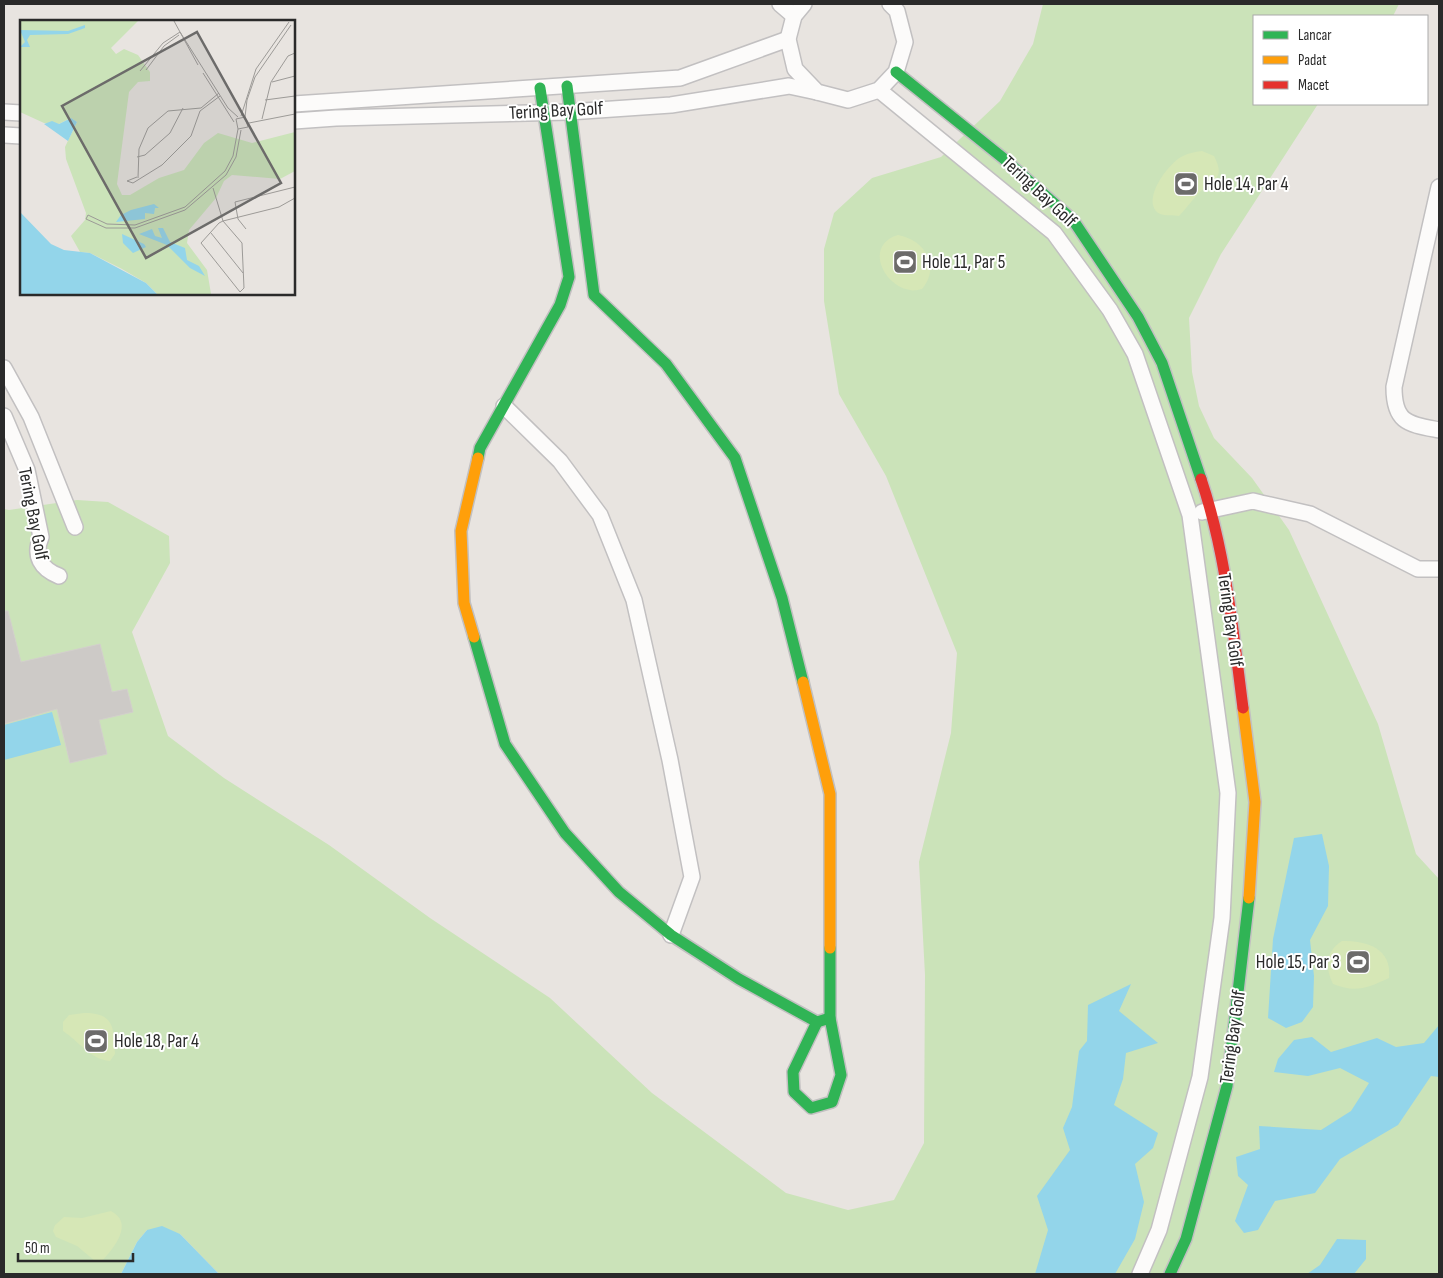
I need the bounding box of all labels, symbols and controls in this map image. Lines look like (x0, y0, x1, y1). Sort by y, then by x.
legend (1253, 15, 1428, 105)
inset map (20, 20, 295, 295)
text: Lancar (1298, 26, 1332, 45)
text: Padat (1298, 51, 1327, 70)
text: Macet (1298, 76, 1330, 95)
street label: Tering Bay Golf (508, 97, 604, 125)
street label: Tering Bay Golf (997, 151, 1082, 233)
sports icon: Hole 14, Par 4 (1173, 171, 1199, 197)
place label: Hole 14, Par 4 (1204, 173, 1289, 196)
sports icon: Hole 11, Par 5 (892, 249, 918, 275)
place label: Hole 11, Par 5 (922, 251, 1005, 274)
street label: Tering Bay Golf (13, 466, 53, 563)
street label: Tering Bay Golf (1212, 572, 1248, 669)
sports icon: Hole 15, Par 3 (1345, 949, 1371, 975)
place label: Hole 15, Par 3 (1256, 951, 1340, 974)
street label: Tering Bay Golf (1215, 988, 1251, 1085)
sports icon: Hole 18, Par 4 (83, 1028, 109, 1054)
place label: Hole 18, Par 4 (114, 1030, 199, 1053)
scale bar (18, 1230, 132, 1262)
text: 50 m (25, 1239, 50, 1258)

